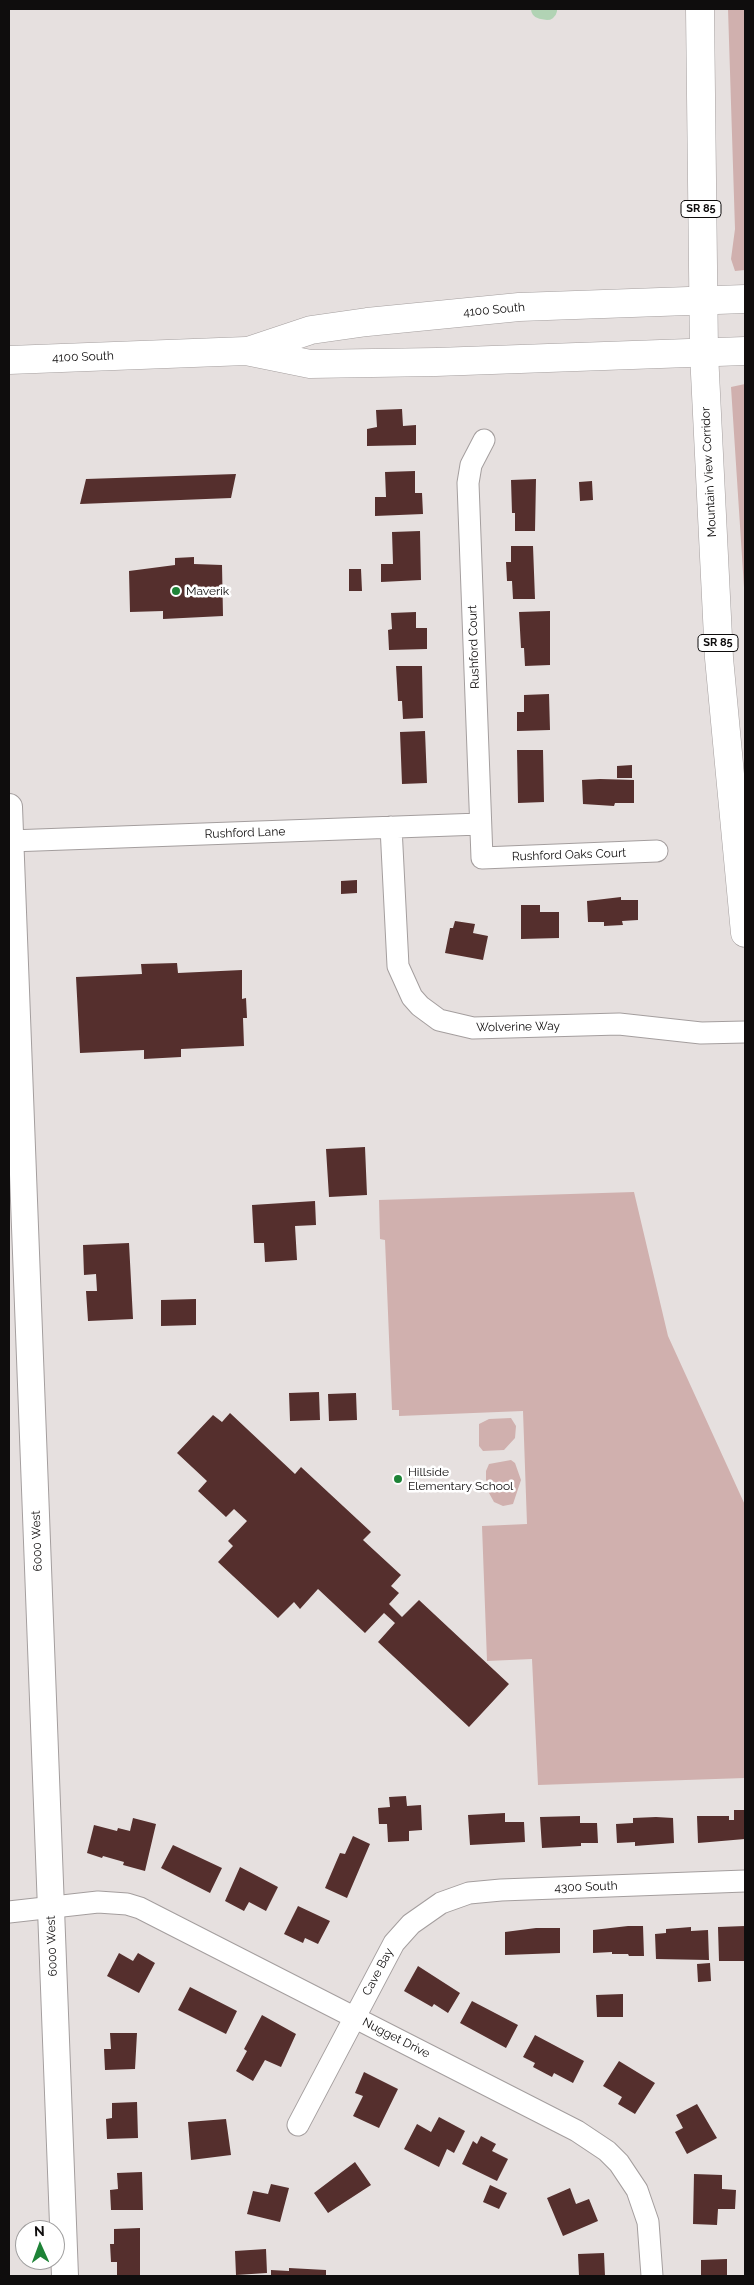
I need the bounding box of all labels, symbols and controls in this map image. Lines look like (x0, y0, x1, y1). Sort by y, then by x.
road number: SR 85 (681, 200, 721, 218)
street label: 4100 South (462, 300, 526, 320)
street label: 4100 South (52, 349, 114, 365)
street label: Mountain View Corridor (698, 406, 720, 538)
place label: Maverik (186, 584, 229, 598)
marker: Maverik (170, 585, 182, 597)
street label: Rushford Court (465, 605, 483, 689)
road number: SR 85 (698, 634, 738, 651)
street label: Rushford Lane (204, 824, 286, 842)
street label: Rushford Oaks Court (512, 846, 626, 864)
street label: Wolverine Way (476, 1019, 560, 1035)
place label: Hillside Elementary School (408, 1465, 513, 1493)
marker: Hillside Elementary School (392, 1473, 404, 1485)
street label: 6000 West (29, 1510, 45, 1572)
street label: 4300 South (554, 1879, 618, 1895)
street label: 6000 West (44, 1915, 60, 1977)
street label: Cave Bay (360, 1946, 396, 1998)
street label: Nugget Drive (360, 2015, 432, 2061)
north arrow (15, 2220, 65, 2270)
text: N (34, 2223, 45, 2239)

